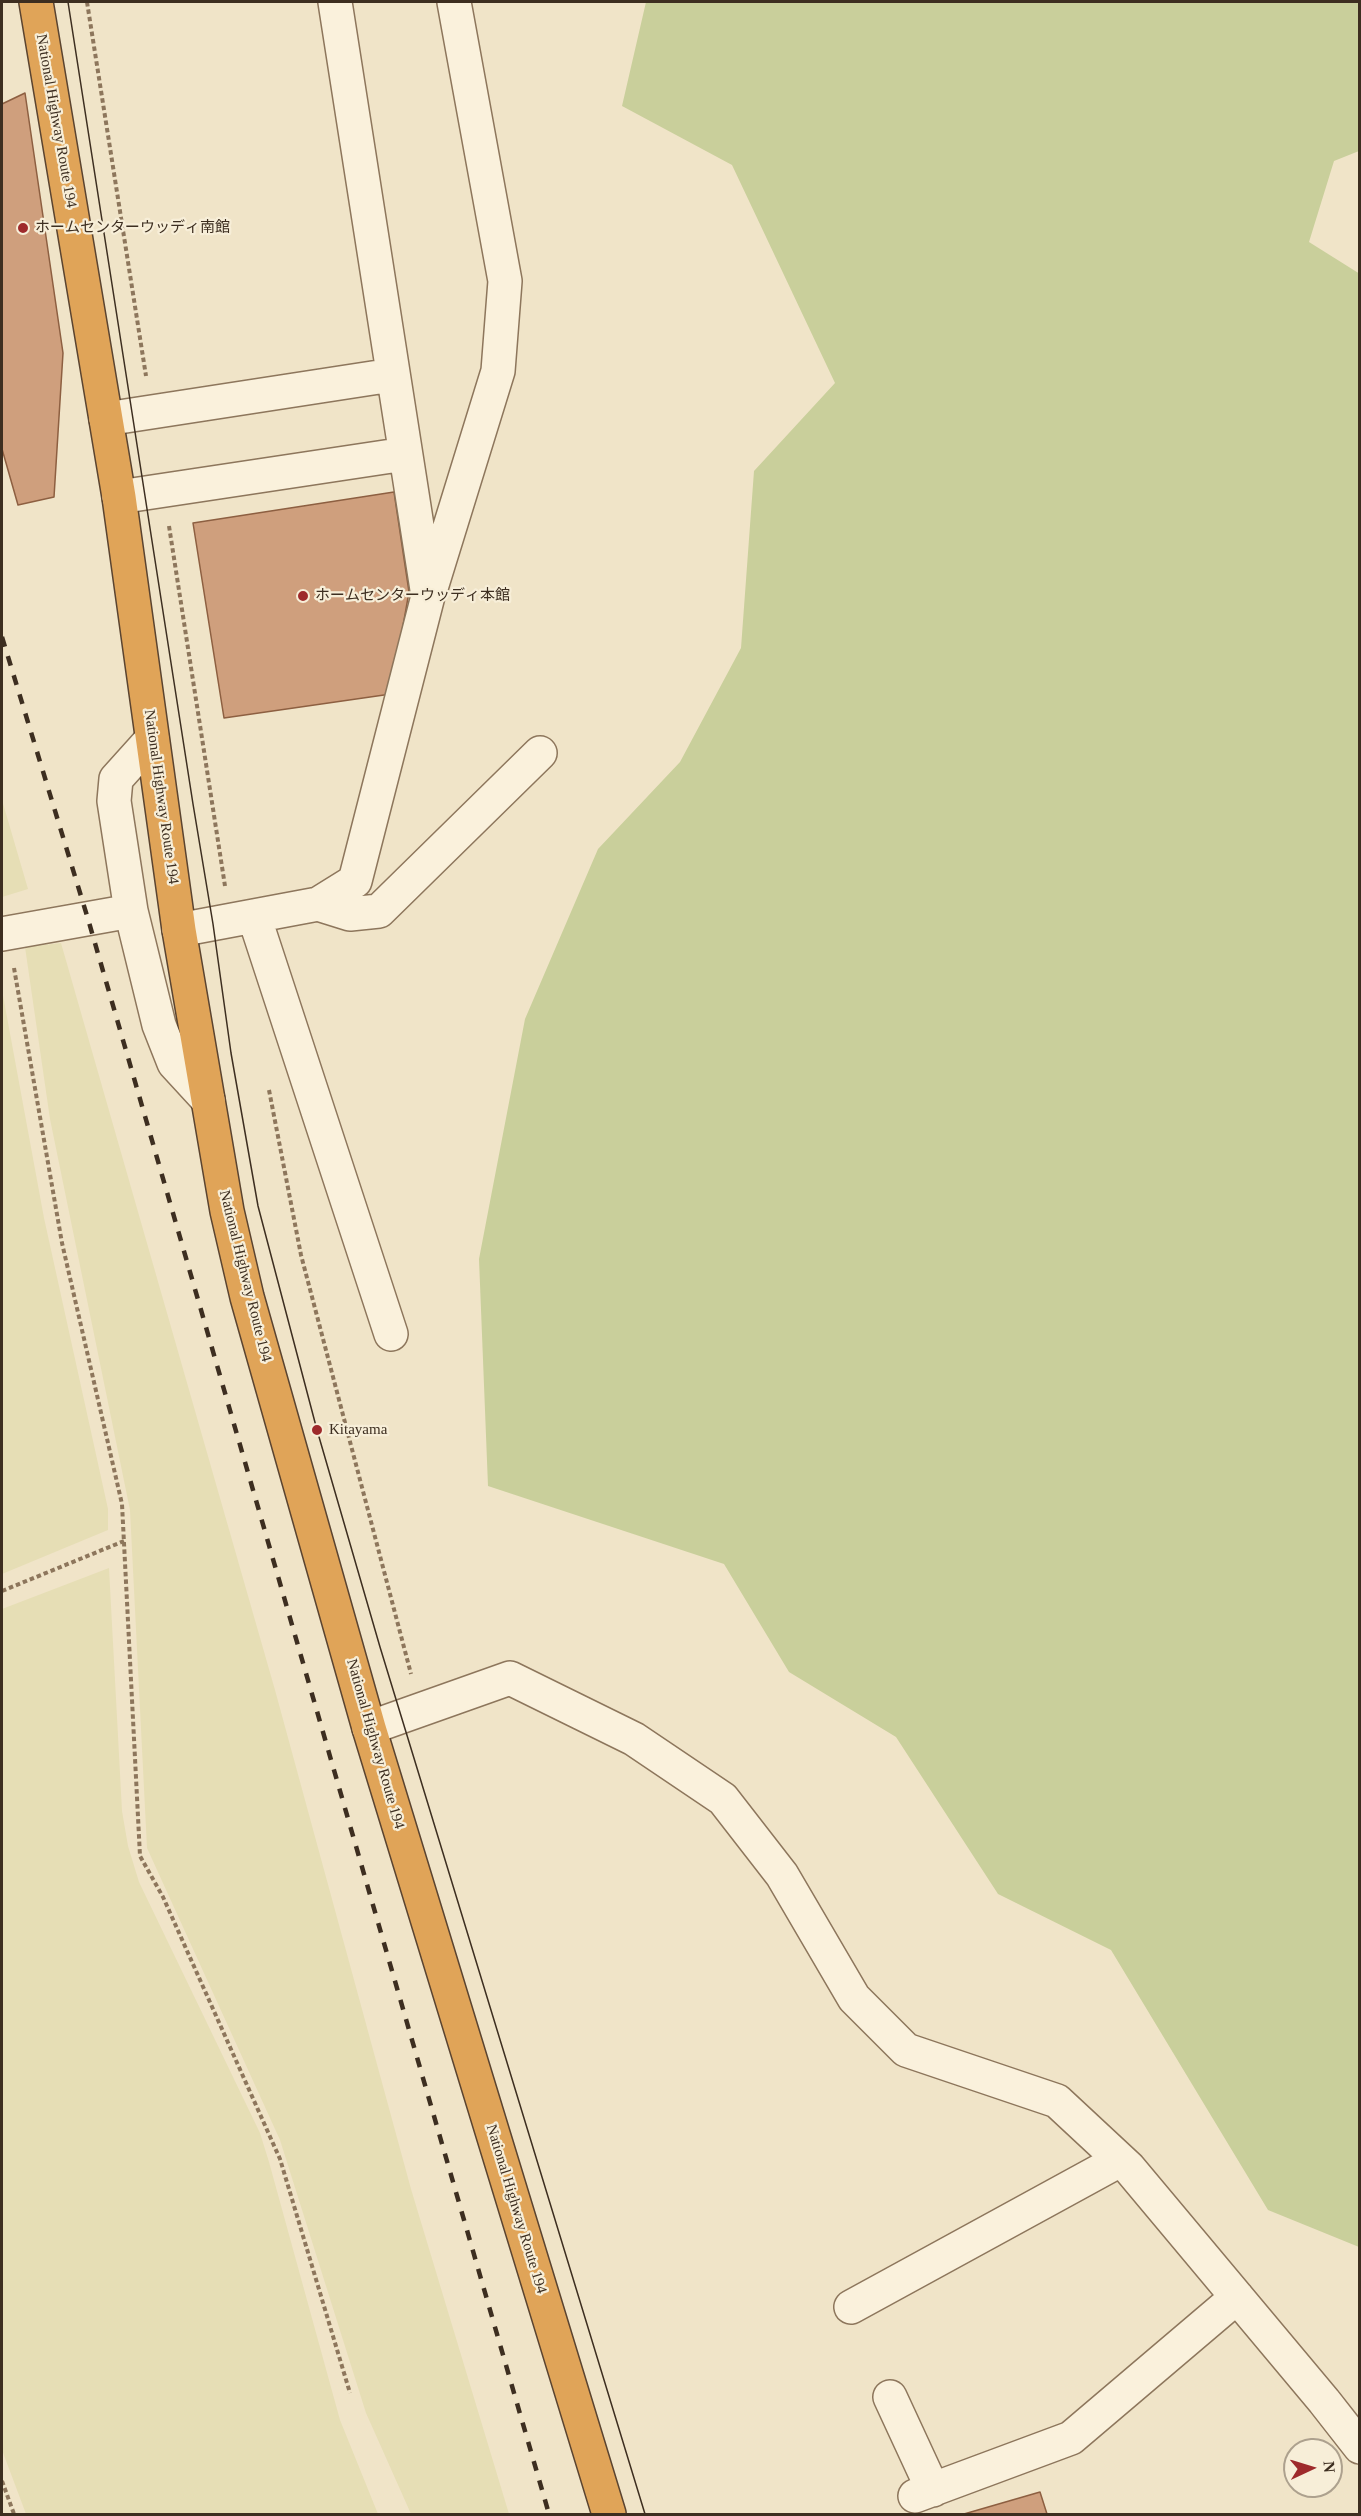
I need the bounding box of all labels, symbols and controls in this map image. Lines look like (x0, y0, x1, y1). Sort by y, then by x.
street label: National Highway Route 194 (32, 33, 80, 209)
place label: ホームセンターウッディ南館 (35, 219, 230, 237)
marker: ホームセンターウッディ南館 (16, 221, 30, 235)
place label: ホームセンターウッディ本館 (315, 587, 510, 605)
marker: ホームセンターウッディ本館 (296, 589, 310, 603)
street label: National Highway Route 194 (140, 708, 182, 886)
street label: National Highway Route 194 (215, 1188, 275, 1364)
place label: Kitayama (329, 1421, 387, 1439)
marker: Kitayama (310, 1423, 324, 1437)
street label: National Highway Route 194 (342, 1657, 408, 1831)
street label: National Highway Route 194 (482, 2122, 550, 2296)
north arrow (1283, 2438, 1343, 2498)
text: N (1321, 2460, 1338, 2473)

